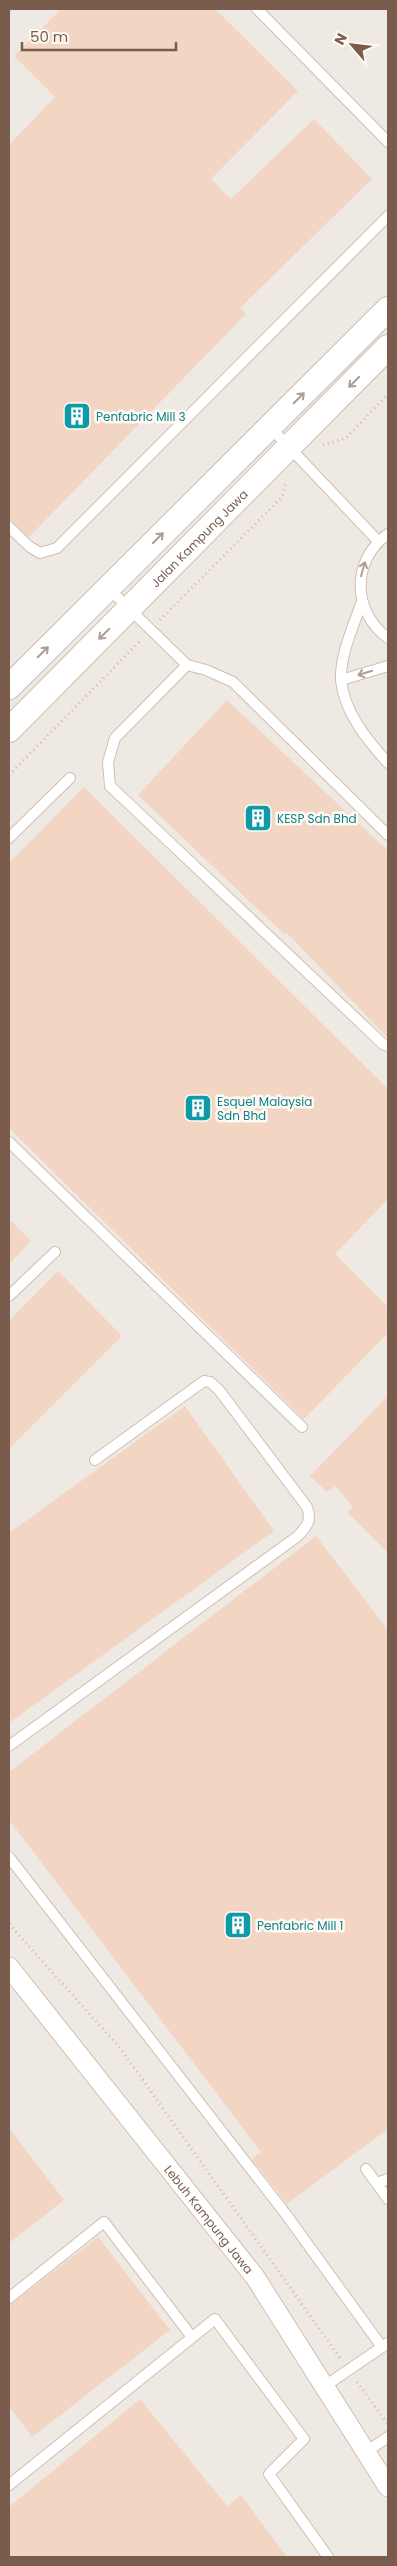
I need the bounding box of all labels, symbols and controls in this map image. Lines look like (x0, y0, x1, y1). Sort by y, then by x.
scale bar (22, 20, 176, 52)
north arrow (327, 20, 377, 70)
text: 50 m (30, 26, 68, 47)
text: N (329, 30, 352, 48)
one-way arrow (348, 376, 360, 388)
one-way arrow (292, 393, 304, 405)
building icon: Penfabric Mill 3 (62, 401, 92, 431)
place label: Penfabric Mill 3 (96, 408, 186, 425)
street label: Jalan Kampung Jawa (147, 485, 251, 591)
one-way arrow (152, 532, 165, 544)
one-way arrow (359, 562, 368, 578)
one-way arrow (98, 628, 110, 640)
one-way arrow (37, 646, 49, 658)
one-way arrow (357, 668, 373, 678)
building icon: KESP Sdn Bhd (243, 803, 273, 833)
place label: KESP Sdn Bhd (277, 810, 357, 827)
building icon: Esquel Malaysia Sdn Bhd (183, 1093, 213, 1123)
place label: Esquel Malaysia Sdn Bhd (217, 1093, 312, 1124)
building icon: Penfabric Mill 1 (223, 1910, 253, 1940)
place label: Penfabric Mill 1 (257, 1917, 343, 1934)
street label: Lebuh Kampung Jawa (161, 2161, 258, 2277)

